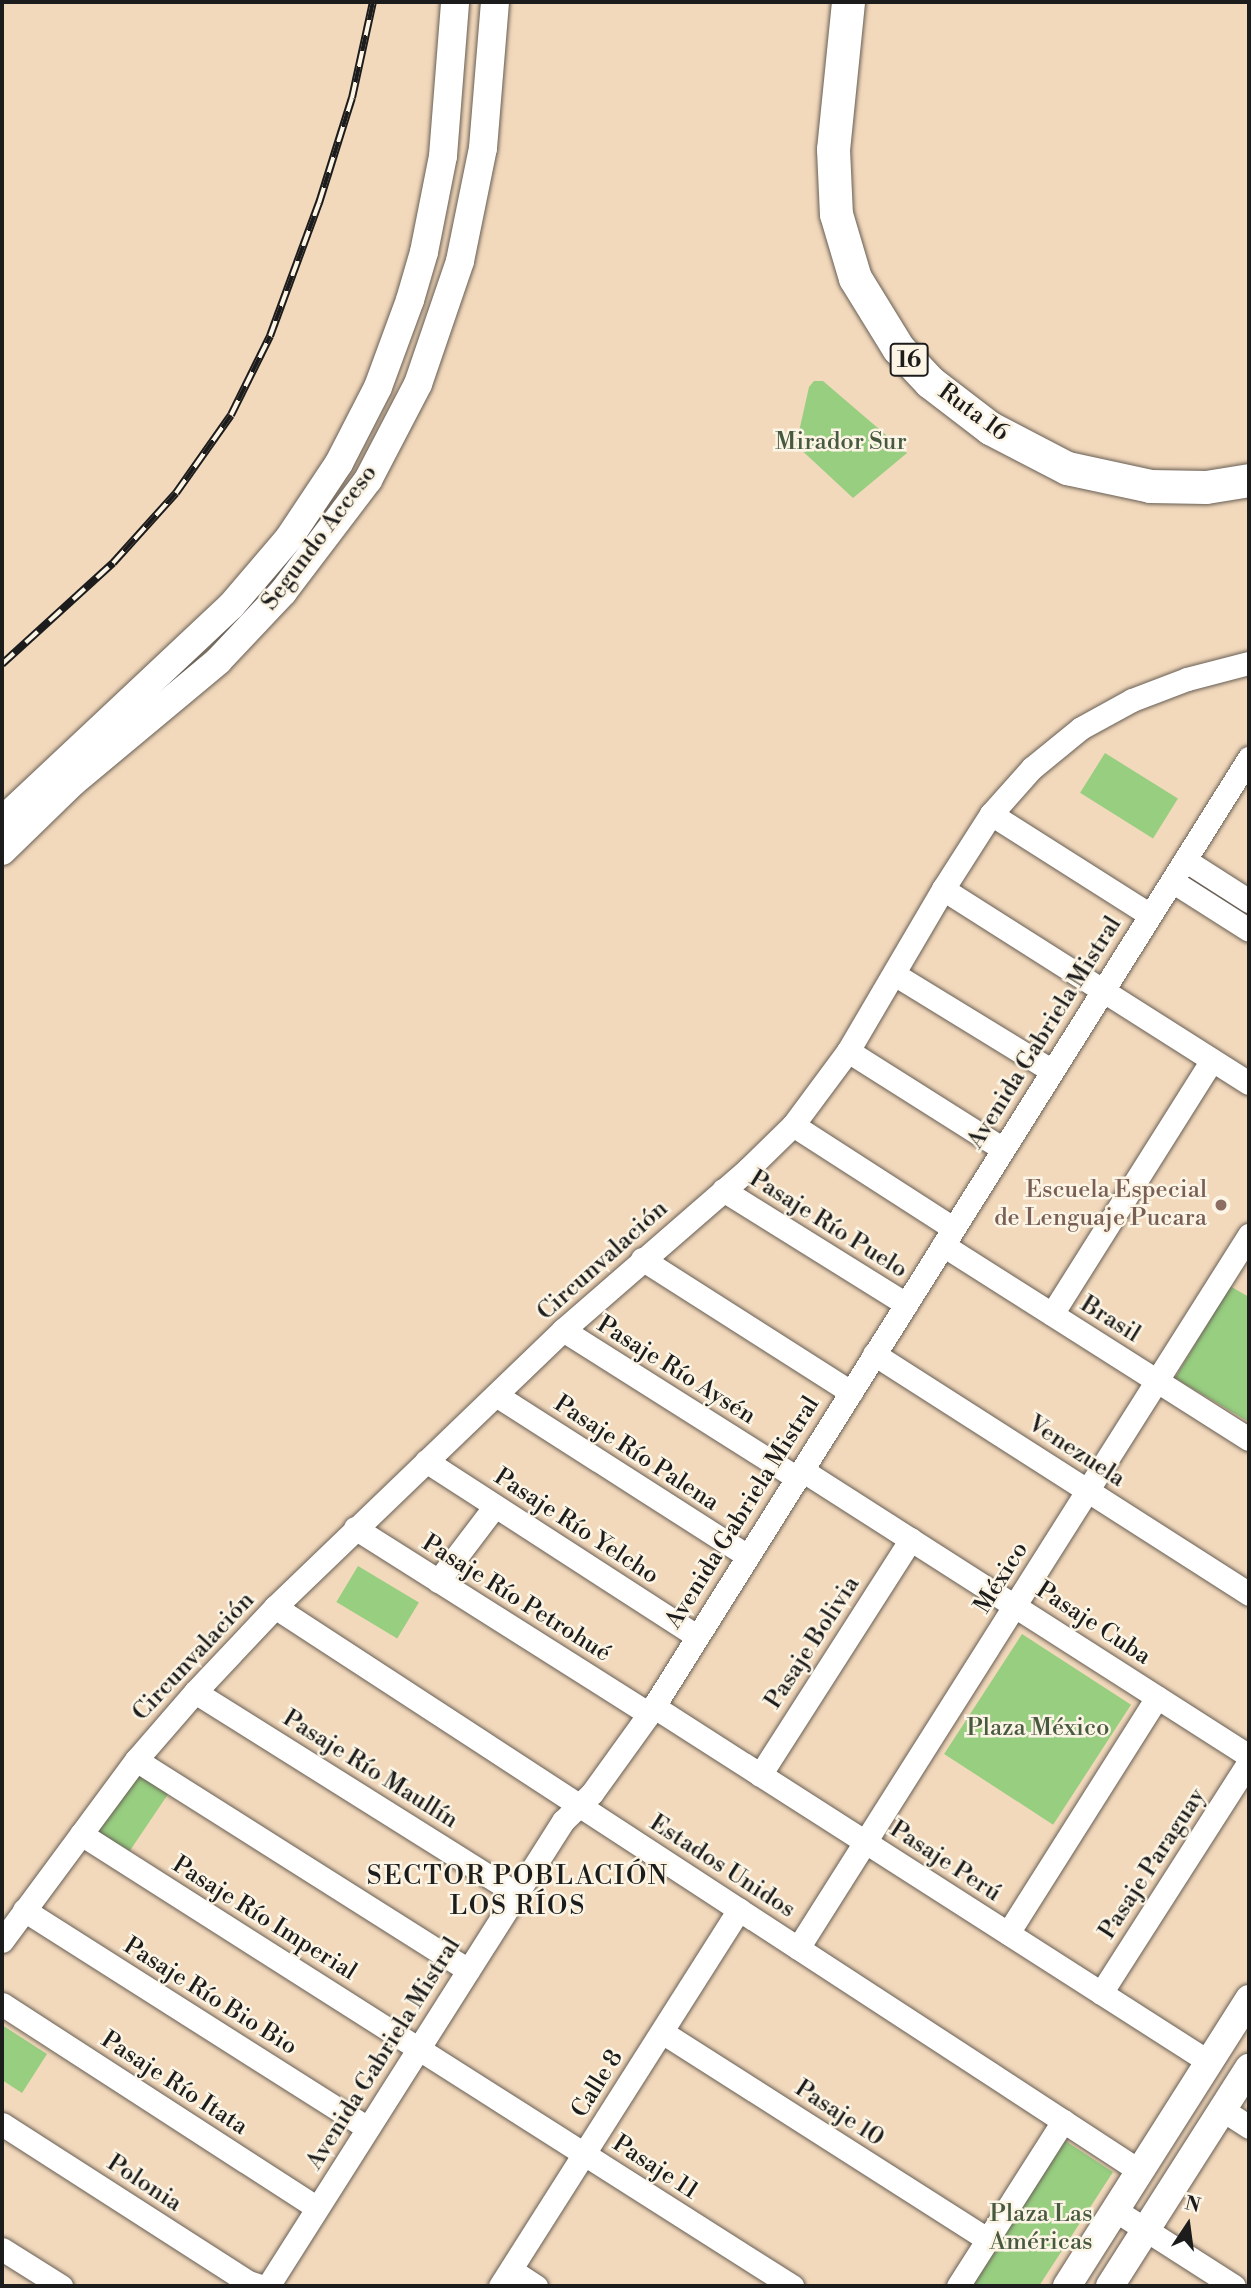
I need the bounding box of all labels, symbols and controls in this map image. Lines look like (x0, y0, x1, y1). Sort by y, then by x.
road number: 16 (888, 340, 930, 380)
street label: Ruta 16 (932, 378, 1014, 448)
park label: Mirador Sur (775, 429, 907, 457)
street label: Segundo Acceso (256, 460, 384, 616)
street label: Avenida Gabriela Mistral (962, 912, 1128, 1154)
street label: Pasaje Río Puelo (744, 1165, 912, 1285)
place label: Escuela Especial de Lenguaje Pucara (994, 1177, 1207, 1233)
street label: Circunvalación (532, 1195, 674, 1327)
marker: Escuela Especial de Lenguaje Pucara (1213, 1197, 1229, 1213)
street label: Brasil (1075, 1291, 1145, 1349)
street label: Pasaje Río Aysén (591, 1311, 761, 1431)
street label: Pasaje Río Palena (548, 1390, 724, 1518)
street label: Avenida Gabriela Mistral (660, 1392, 826, 1634)
street label: Venezuela (1022, 1410, 1130, 1494)
street label: Pasaje Río Yelcho (488, 1463, 664, 1591)
street label: Pasaje Río Petrohué (416, 1529, 616, 1669)
street label: México (969, 1537, 1035, 1619)
street label: Pasaje Bolivia (759, 1571, 867, 1715)
street label: Pasaje Cuba (1030, 1576, 1156, 1672)
street label: Circunvalación (127, 1587, 261, 1727)
street label: Pasaje Río Maullín (277, 1704, 463, 1836)
park label: Plaza México (966, 1715, 1110, 1743)
street label: Pasaje Paraguay (1093, 1783, 1213, 1945)
street label: Estados Unidos (644, 1809, 800, 1925)
street label: Pasaje Perú (884, 1815, 1006, 1909)
street label: Pasaje Río Imperial (167, 1851, 361, 1987)
district label: SECTOR POBLACIÓN LOS RÍOS (369, 1861, 667, 1923)
street label: Pasaje Río Bio Bio (118, 1932, 302, 2062)
street label: Avenida Gabriela Mistral (301, 1933, 467, 2175)
street label: Pasaje Río Itata (95, 2026, 253, 2142)
street label: Calle 8 (566, 2045, 630, 2123)
street label: Pasaje 10 (789, 2075, 889, 2153)
street label: Pasaje 11 (607, 2130, 703, 2206)
street label: Polonia (101, 2149, 187, 2219)
north arrow (1153, 2190, 1223, 2260)
text: N (1183, 2191, 1203, 2218)
park label: Plaza Las Américas (989, 2201, 1093, 2257)

